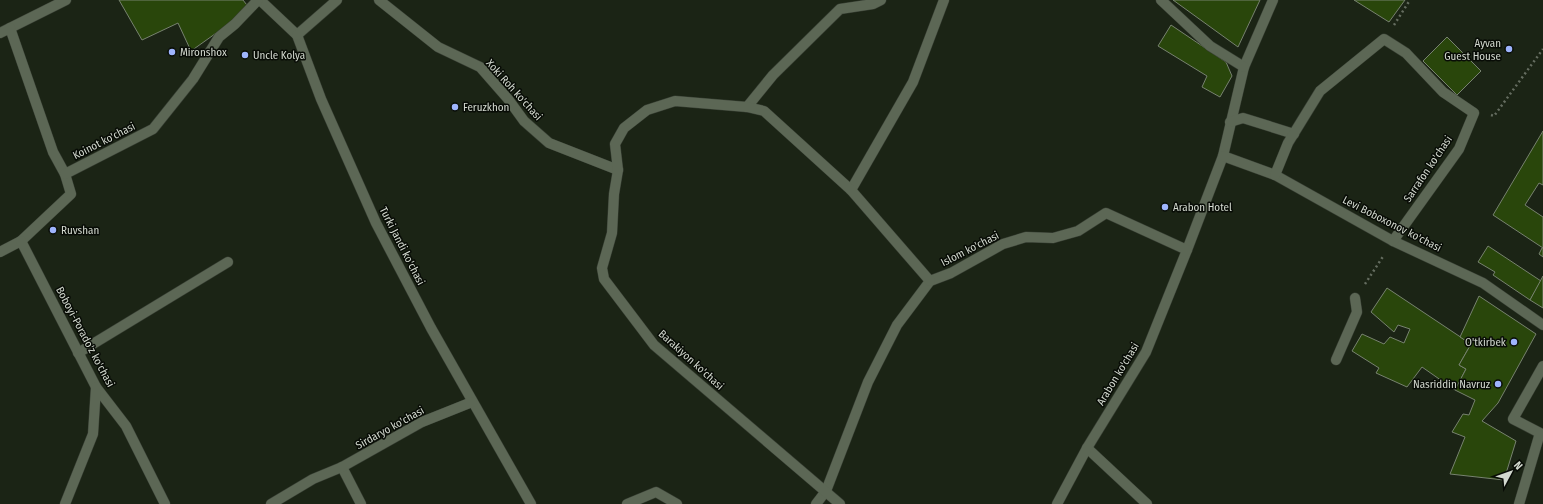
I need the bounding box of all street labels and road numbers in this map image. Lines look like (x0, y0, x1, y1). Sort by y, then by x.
street label: Xoki Roh ko'chasi (483, 57, 545, 123)
street label: Koinot ko'chasi (71, 120, 137, 162)
street label: Sarrafon ko'chasi (1401, 133, 1455, 205)
street label: Levi Boboxonov ko'chasi (1340, 193, 1444, 255)
street label: Turki Jandi ko'chasi (377, 205, 427, 288)
street label: Islom ko'chasi (939, 229, 1001, 269)
street label: Boboyi-Porado'z ko'chasi (53, 285, 117, 390)
street label: Barakiyon ko'chasi (656, 327, 726, 393)
street label: Arabon ko'chasi (1094, 340, 1142, 408)
street label: Sirdaryo ko'chasi (354, 404, 427, 452)

